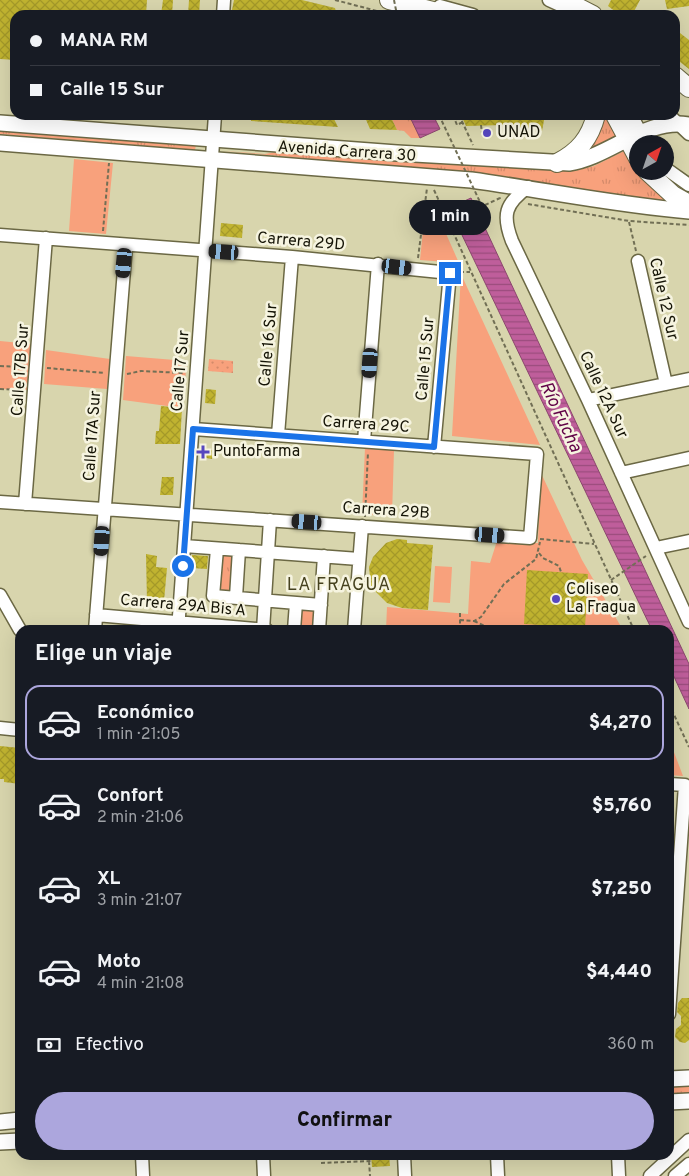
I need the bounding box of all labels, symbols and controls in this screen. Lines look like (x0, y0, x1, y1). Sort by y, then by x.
text: MANA RM (60, 29, 148, 53)
text: Calle 15 Sur (60, 78, 164, 102)
place label: UNAD (497, 123, 541, 143)
marker: UNAD (481, 127, 493, 139)
north arrow (629, 135, 674, 180)
map controls (629, 135, 674, 180)
street label: Avenida Carrera 30 (277, 137, 417, 167)
callout: 1 min (409, 200, 491, 236)
text: 1 min (430, 207, 470, 227)
street label: Carrera 29D (256, 228, 346, 256)
car (208, 243, 239, 261)
car (115, 247, 132, 279)
street label: Calle 12 Sur (644, 256, 682, 342)
car (381, 258, 412, 276)
route end (439, 262, 461, 284)
street label: Calle 16 Sur (255, 302, 283, 388)
street label: Calle 15 Sur (412, 316, 440, 402)
street label: Calle 17B Sur (8, 323, 34, 417)
street label: Calle 17 Sur (167, 329, 195, 413)
car (361, 348, 378, 378)
street label: Calle 12A Sur (574, 348, 632, 442)
water label: Río Fucha (534, 378, 587, 457)
street label: Calle 17A Sur (80, 390, 106, 482)
street label: Carrera 29C (322, 412, 410, 438)
place label: PuntoFarma (213, 442, 300, 462)
marker: PuntoFarma (197, 446, 209, 458)
street label: Carrera 29B (342, 498, 430, 524)
car (291, 513, 322, 531)
car (93, 526, 110, 556)
car (474, 526, 505, 544)
route start (172, 555, 194, 577)
district label: LA FRAGUA (287, 574, 391, 597)
place label: Coliseo La Fragua (566, 580, 636, 618)
street label: Carrera 29A Bis A (119, 591, 247, 621)
marker: Coliseo La Fragua (550, 593, 562, 605)
text: Elige un viaje (35, 641, 172, 668)
icon: car (37, 700, 82, 745)
text: Económico (97, 701, 194, 725)
text: $4,270 (589, 711, 652, 735)
text: 1 min · 21:05 (97, 725, 180, 745)
icon: car (37, 783, 82, 828)
text: Confort (97, 784, 163, 808)
text: $5,760 (592, 794, 652, 818)
text: 2 min · 21:06 (97, 808, 184, 828)
icon: car (37, 866, 82, 911)
text: XL (97, 867, 120, 891)
text: $7,250 (591, 877, 652, 901)
text: 3 min · 21:07 (97, 891, 182, 911)
icon: car (37, 949, 82, 994)
text: Moto (97, 950, 141, 974)
text: $4,440 (586, 960, 652, 984)
text: 4 min · 21:08 (97, 974, 184, 994)
icon: cash (35, 1031, 63, 1059)
text: Efectivo (75, 1033, 144, 1057)
text: 360 m (607, 1035, 654, 1055)
button: Confirmar (35, 1092, 654, 1150)

